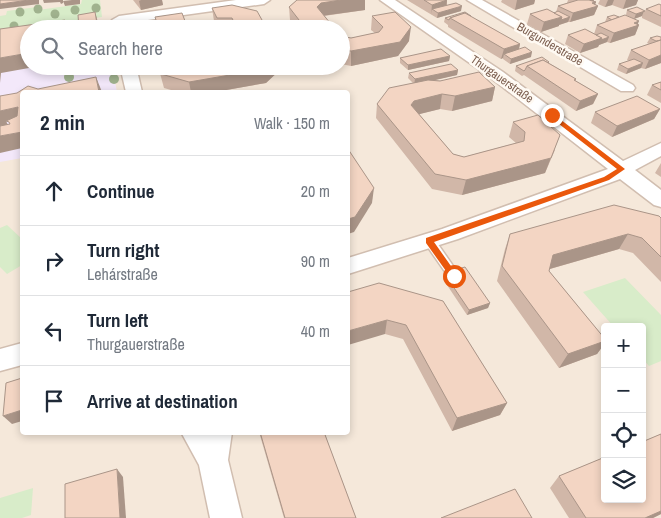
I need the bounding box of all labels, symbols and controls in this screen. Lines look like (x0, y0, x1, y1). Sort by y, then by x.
street label: Burgunderstraße (514, 19, 586, 69)
search box (20, 20, 350, 75)
icon: search (38, 34, 66, 62)
text: Search here (78, 35, 163, 61)
street label: Thurgauerstraße (467, 51, 537, 107)
route end (541, 104, 564, 127)
text: 2 min (40, 108, 85, 137)
text: Walk · 150 m (254, 112, 330, 134)
icon: ahead (40, 177, 68, 205)
text: Continue (87, 178, 155, 204)
text: 20 m (301, 180, 330, 202)
text: Turn right (87, 237, 159, 263)
icon: right (40, 247, 68, 275)
text: 90 m (301, 250, 330, 272)
text: Lehárstraße (87, 263, 158, 285)
route start (443, 265, 466, 288)
text: Turn left (87, 307, 148, 333)
icon: left (40, 317, 68, 345)
text: 40 m (301, 320, 330, 342)
map controls (601, 323, 646, 503)
button: + (601, 323, 646, 368)
text: Thurgauerstraße (87, 333, 185, 355)
button: − (601, 368, 646, 413)
icon: arrive (40, 387, 68, 415)
text: Arrive at destination (87, 388, 238, 414)
button: locate (601, 413, 646, 458)
button: layers (601, 458, 646, 503)

